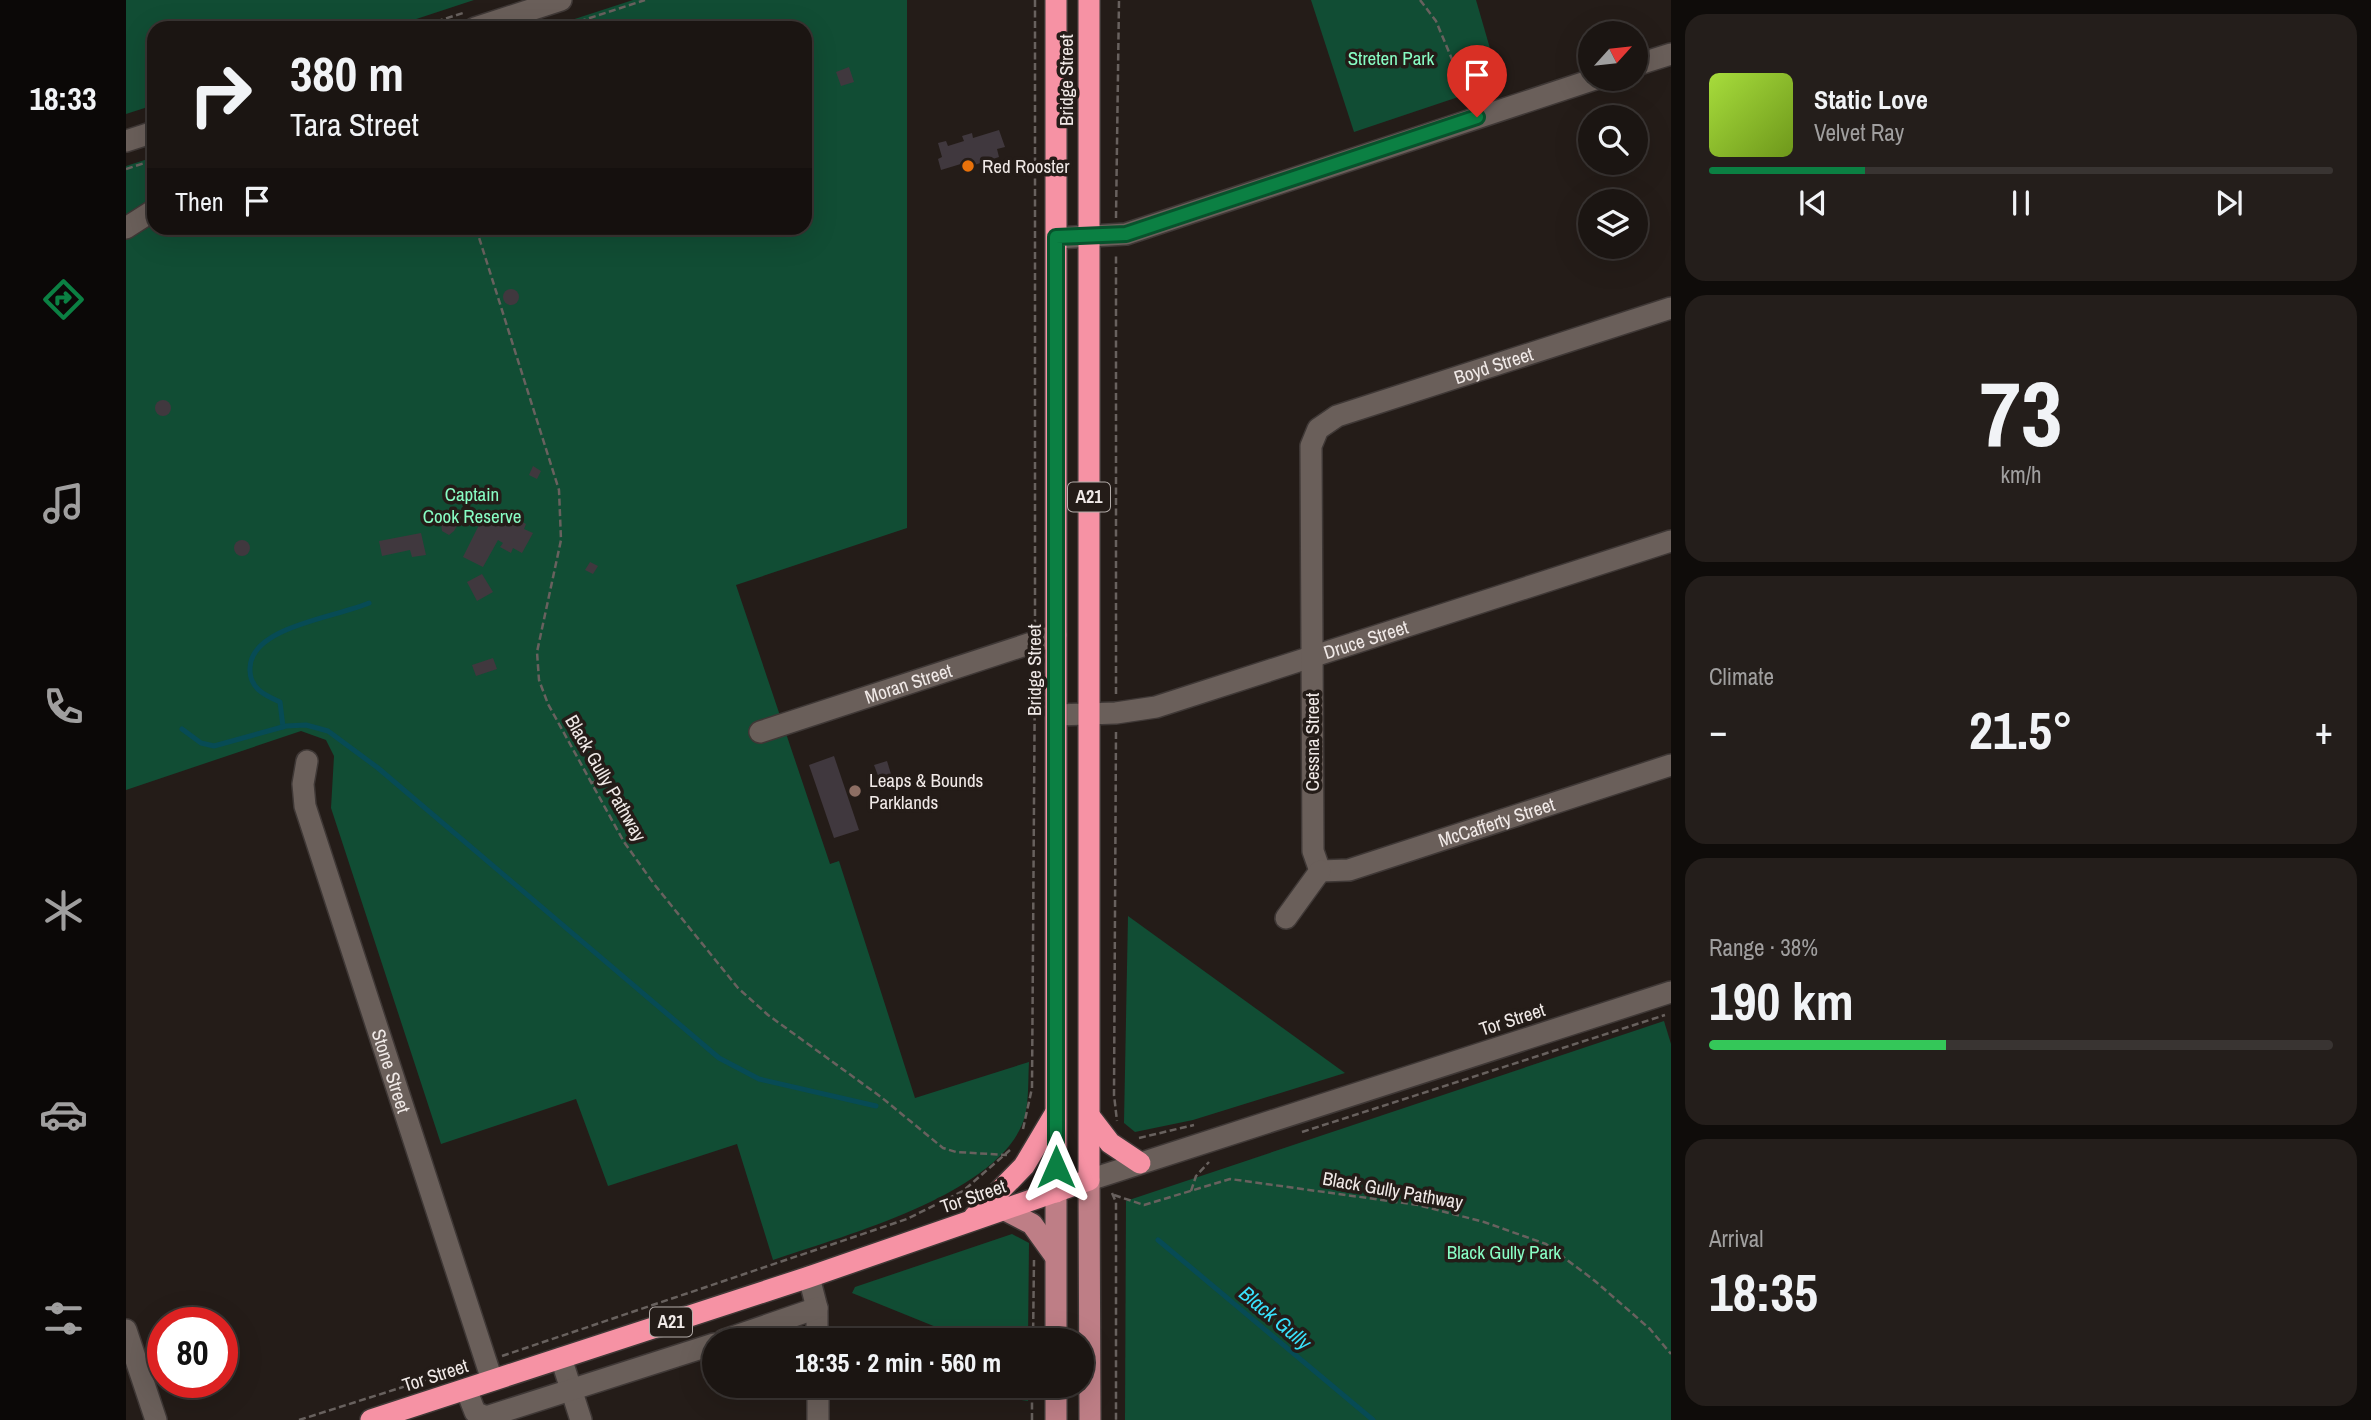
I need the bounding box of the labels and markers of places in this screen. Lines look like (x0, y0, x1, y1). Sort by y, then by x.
pin (1447, 45, 1507, 117)
place label: Red Rooster (982, 153, 1070, 179)
marker: Red Rooster (960, 158, 976, 174)
place label: Leaps & Bounds Parklands (869, 767, 984, 815)
marker: Leaps & Bounds Parklands (847, 783, 863, 799)

